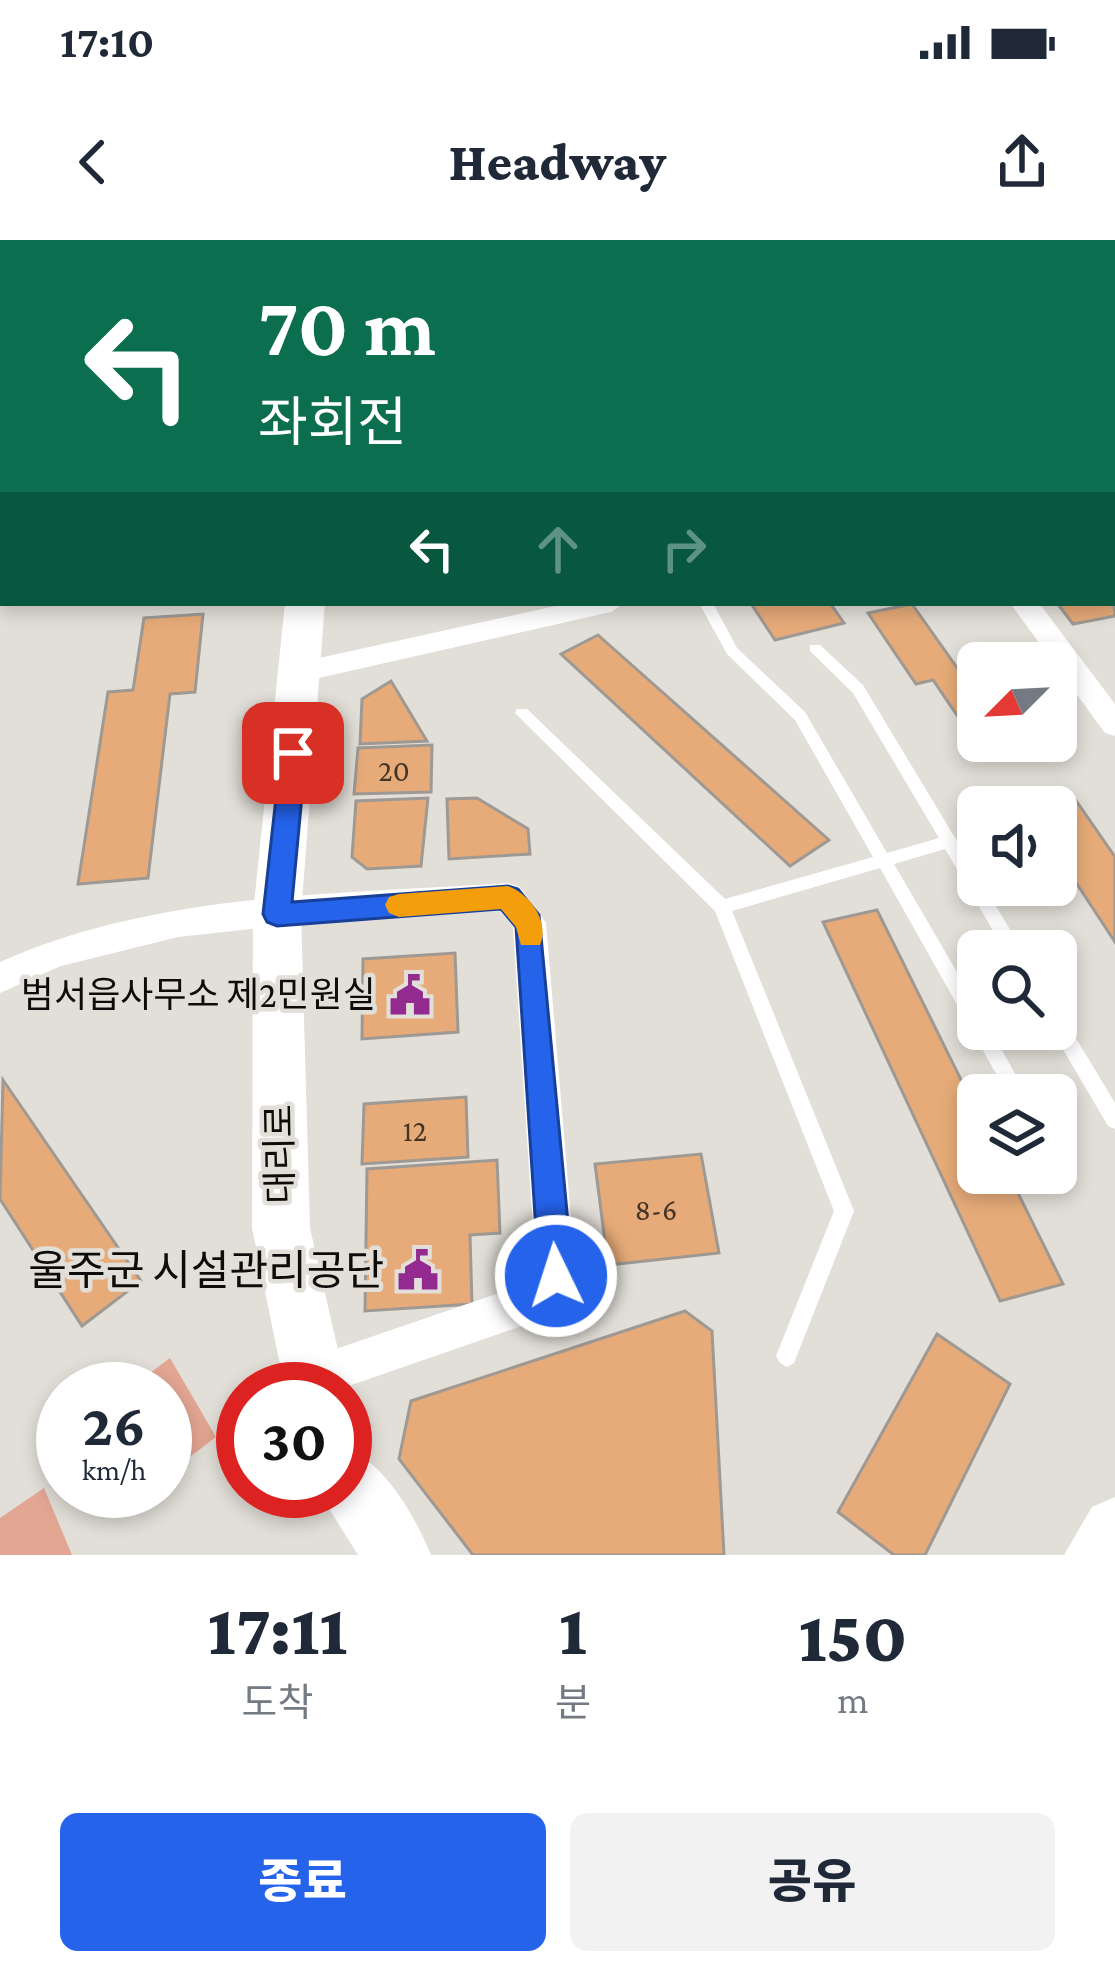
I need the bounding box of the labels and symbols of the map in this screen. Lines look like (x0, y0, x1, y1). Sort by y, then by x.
north arrow (957, 642, 1077, 762)
pin (242, 702, 344, 804)
house number: 20 (378, 754, 410, 787)
public building icon: 범서읍사무소 제2민원실 (387, 972, 433, 1018)
place label: 범서읍사무소 제2민원실 (21, 975, 376, 1015)
street label: 대리로 (259, 1104, 301, 1204)
house number: 12 (403, 1114, 427, 1147)
house number: 8-6 (635, 1193, 677, 1226)
position arrow (493, 1213, 619, 1339)
place label: 울주군 시설관리공단 (28, 1247, 384, 1294)
public building icon: 울주군 시설관리공단 (395, 1247, 441, 1293)
speed limit sign: 30 (216, 1362, 372, 1518)

